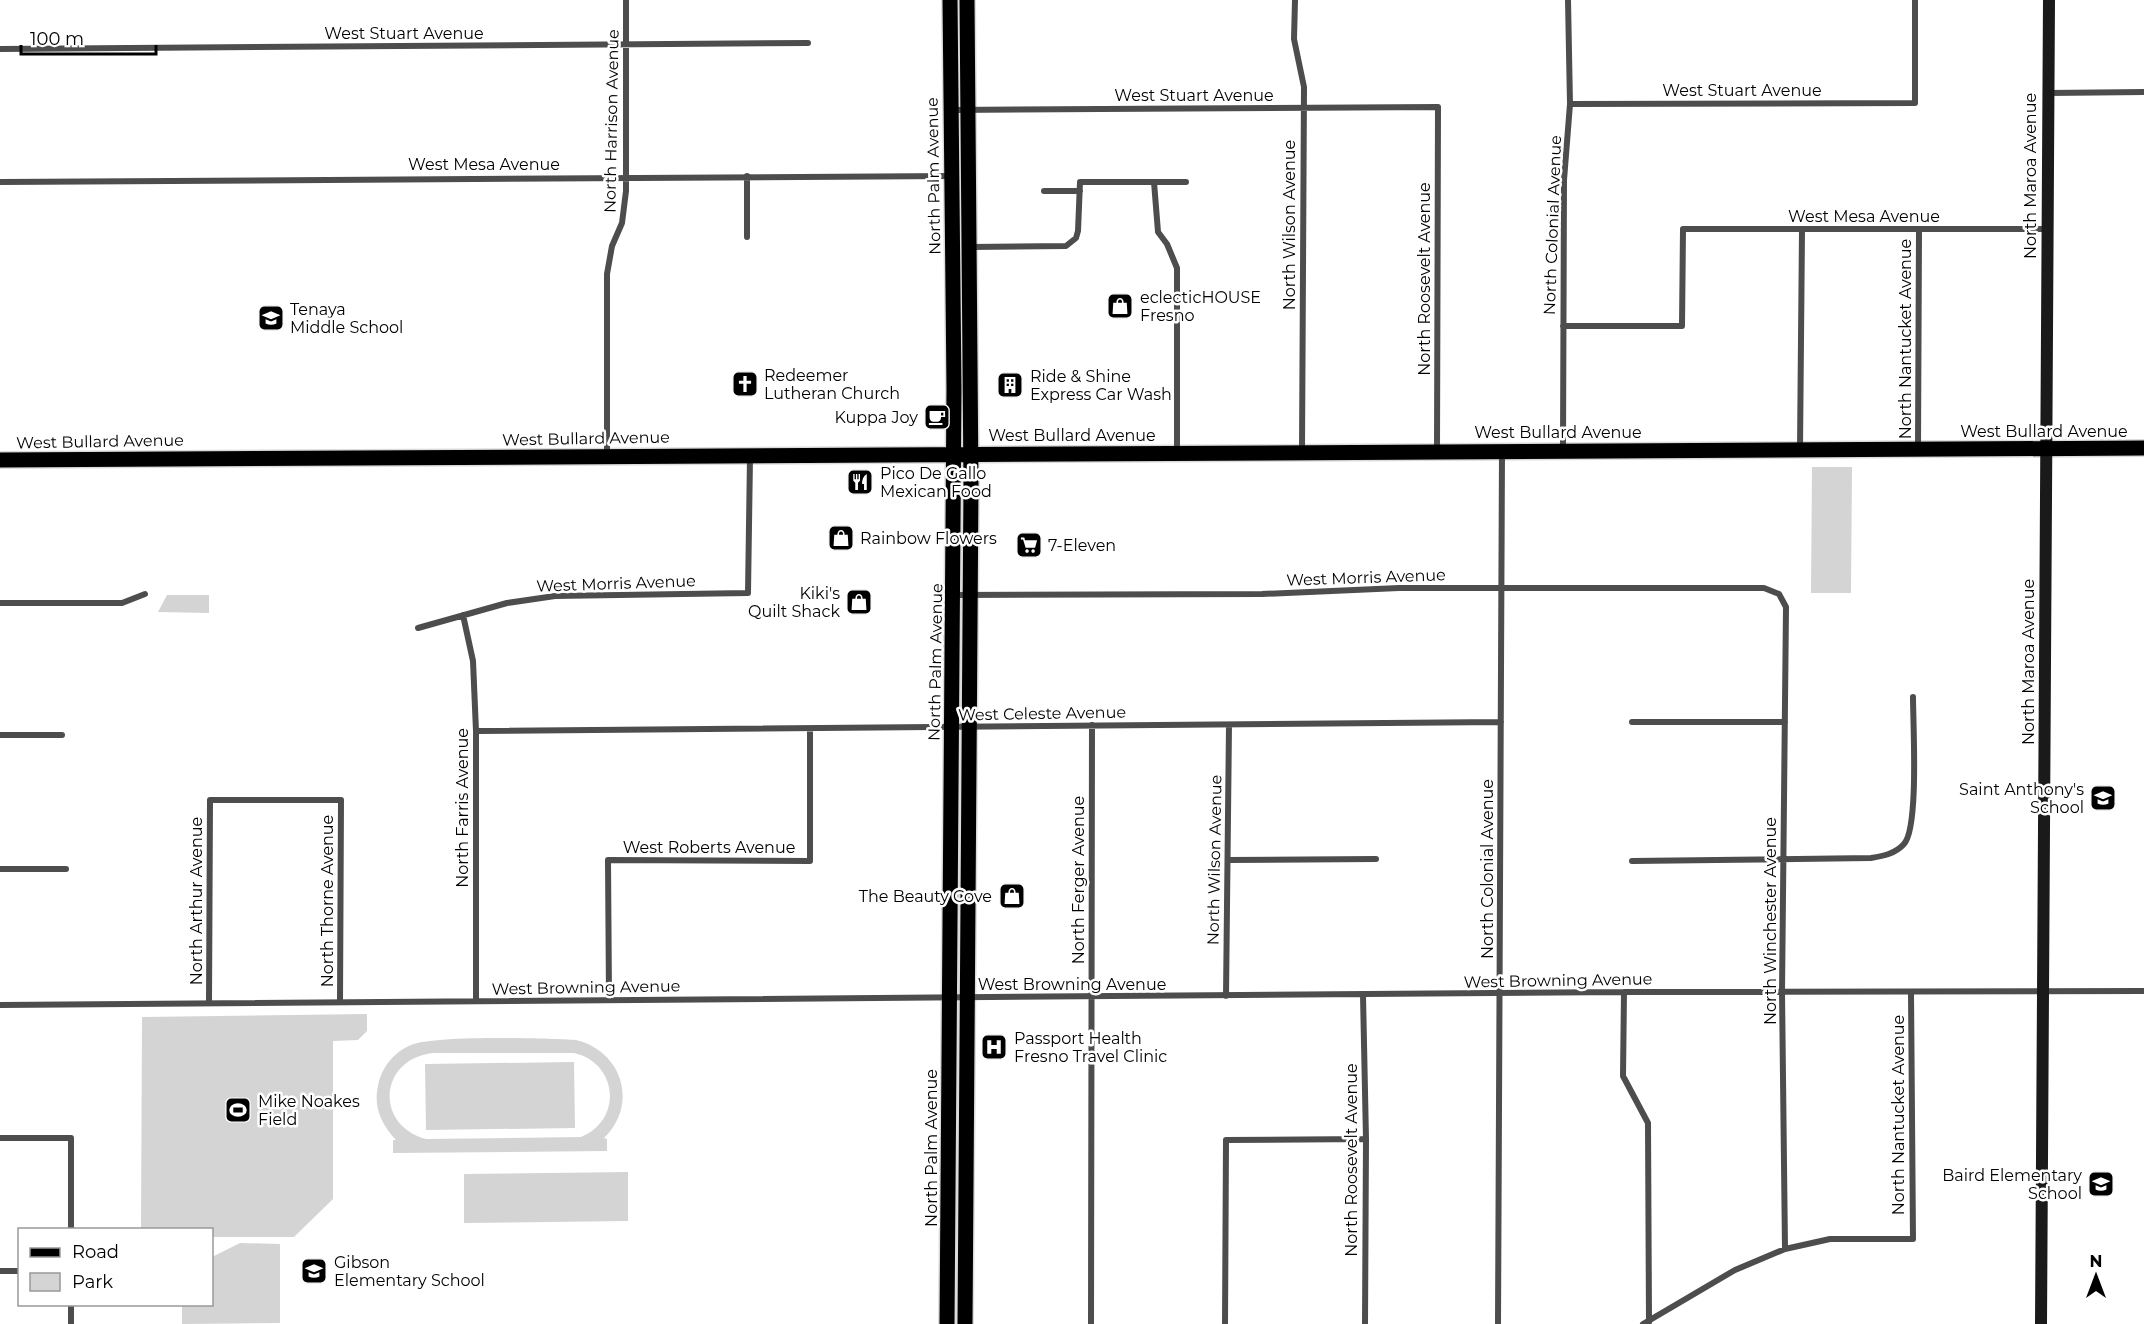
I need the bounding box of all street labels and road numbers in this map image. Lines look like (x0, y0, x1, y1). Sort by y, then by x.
street label: West Stuart Avenue (324, 24, 484, 43)
street label: North Harrison Avenue (600, 29, 623, 213)
street label: West Stuart Avenue (1662, 81, 1822, 100)
street label: West Stuart Avenue (1114, 86, 1274, 105)
street label: North Maroa Avenue (2021, 93, 2040, 259)
street label: North Palm Avenue (923, 97, 944, 255)
street label: North Colonial Avenue (1540, 135, 1565, 315)
street label: North Wilson Avenue (1280, 140, 1299, 310)
street label: West Mesa Avenue (408, 155, 560, 174)
street label: North Roosevelt Avenue (1415, 182, 1434, 376)
street label: West Mesa Avenue (1788, 207, 1940, 226)
street label: North Nantucket Avenue (1896, 239, 1915, 439)
street label: West Bullard Avenue (1960, 422, 2128, 441)
street label: West Bullard Avenue (1474, 423, 1642, 442)
street label: West Bullard Avenue (988, 426, 1156, 445)
street label: West Bullard Avenue (502, 428, 670, 449)
street label: West Bullard Avenue (16, 431, 184, 452)
street label: West Morris Avenue (1286, 565, 1446, 590)
street label: West Morris Avenue (536, 571, 696, 596)
street label: North Maroa Avenue (2019, 579, 2038, 745)
street label: North Palm Avenue (925, 583, 946, 741)
street label: West Celeste Avenue (958, 703, 1126, 724)
street label: North Farris Avenue (453, 728, 472, 888)
street label: North Wilson Avenue (1204, 775, 1225, 945)
street label: North Colonial Avenue (1478, 779, 1497, 959)
street label: North Ferger Avenue (1069, 796, 1088, 964)
street label: North Thorne Avenue (318, 815, 337, 987)
street label: North Arthur Avenue (187, 817, 206, 985)
street label: North Winchester Avenue (1761, 817, 1780, 1025)
street label: West Roberts Avenue (623, 838, 795, 857)
street label: West Browning Avenue (1464, 969, 1652, 992)
street label: West Browning Avenue (978, 975, 1166, 994)
street label: West Browning Avenue (492, 976, 680, 999)
street label: North Nantucket Avenue (1889, 1015, 1908, 1215)
street label: North Roosevelt Avenue (1342, 1063, 1361, 1257)
street label: North Palm Avenue (922, 1069, 941, 1227)

